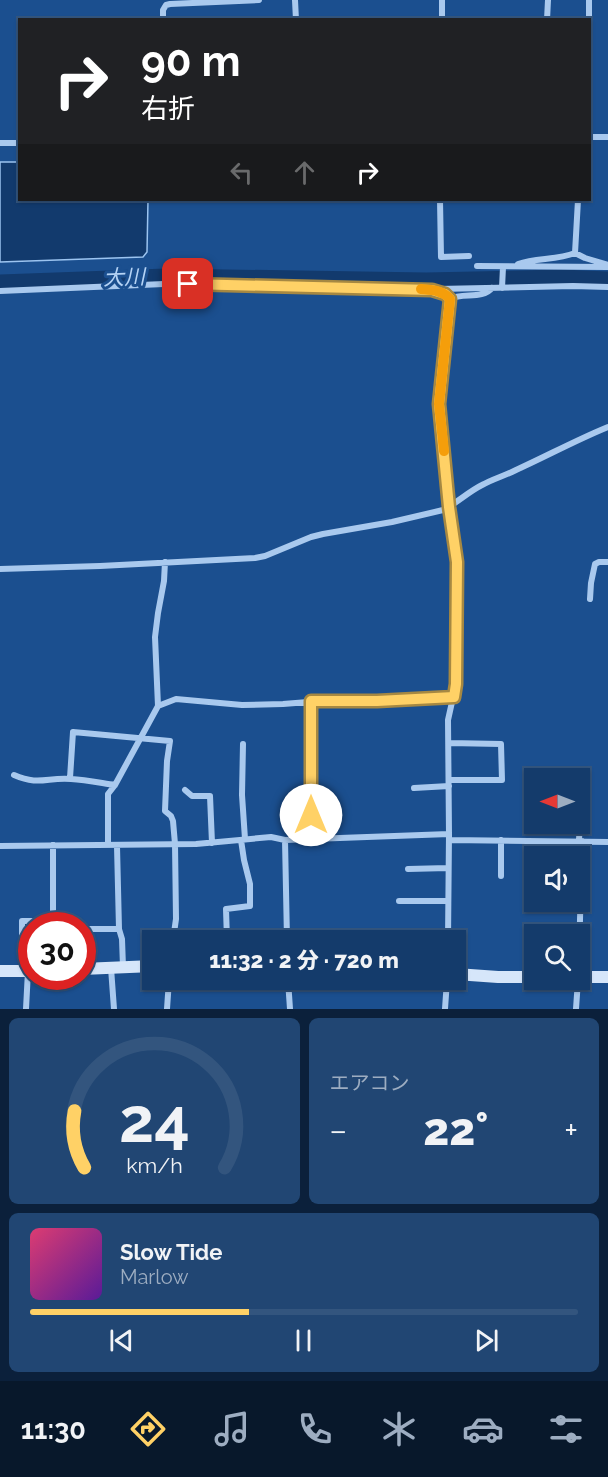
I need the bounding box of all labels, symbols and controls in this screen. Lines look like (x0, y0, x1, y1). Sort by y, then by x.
text: 90 m (141, 37, 241, 86)
icon: right (42, 42, 120, 120)
text: 右折 (141, 93, 195, 124)
icon: left (225, 156, 258, 189)
icon: ahead (288, 156, 321, 189)
icon: right (351, 156, 384, 189)
pin (162, 258, 213, 309)
water label: 大川 (103, 264, 147, 290)
icon: arrive (171, 267, 204, 300)
north arrow (524, 768, 590, 834)
map controls (524, 768, 590, 990)
position arrow (279, 783, 343, 847)
button: sound (524, 846, 590, 912)
speed limit sign: 30 (18, 912, 96, 990)
button: search (524, 924, 590, 990)
text: 11:32 · 2 分 · 720 m (209, 947, 399, 973)
text: エアコン (330, 1071, 410, 1095)
text: 24 (119, 1083, 190, 1157)
text: 22° (423, 1103, 488, 1156)
text: − (330, 1111, 347, 1150)
text: + (564, 1111, 578, 1150)
text: km/h (126, 1153, 183, 1178)
text: Slow Tide (120, 1239, 222, 1265)
text: Marlow (120, 1265, 189, 1289)
icon: previous (105, 1324, 138, 1357)
icon: pause (287, 1324, 320, 1357)
icon: next (470, 1324, 503, 1357)
icon: directions (127, 1408, 169, 1450)
icon: music (211, 1408, 253, 1450)
icon: phone (294, 1408, 336, 1450)
icon: climate (378, 1408, 420, 1450)
icon: car (462, 1408, 504, 1450)
icon: filters (545, 1408, 587, 1450)
text: 11:30 (21, 1414, 86, 1445)

